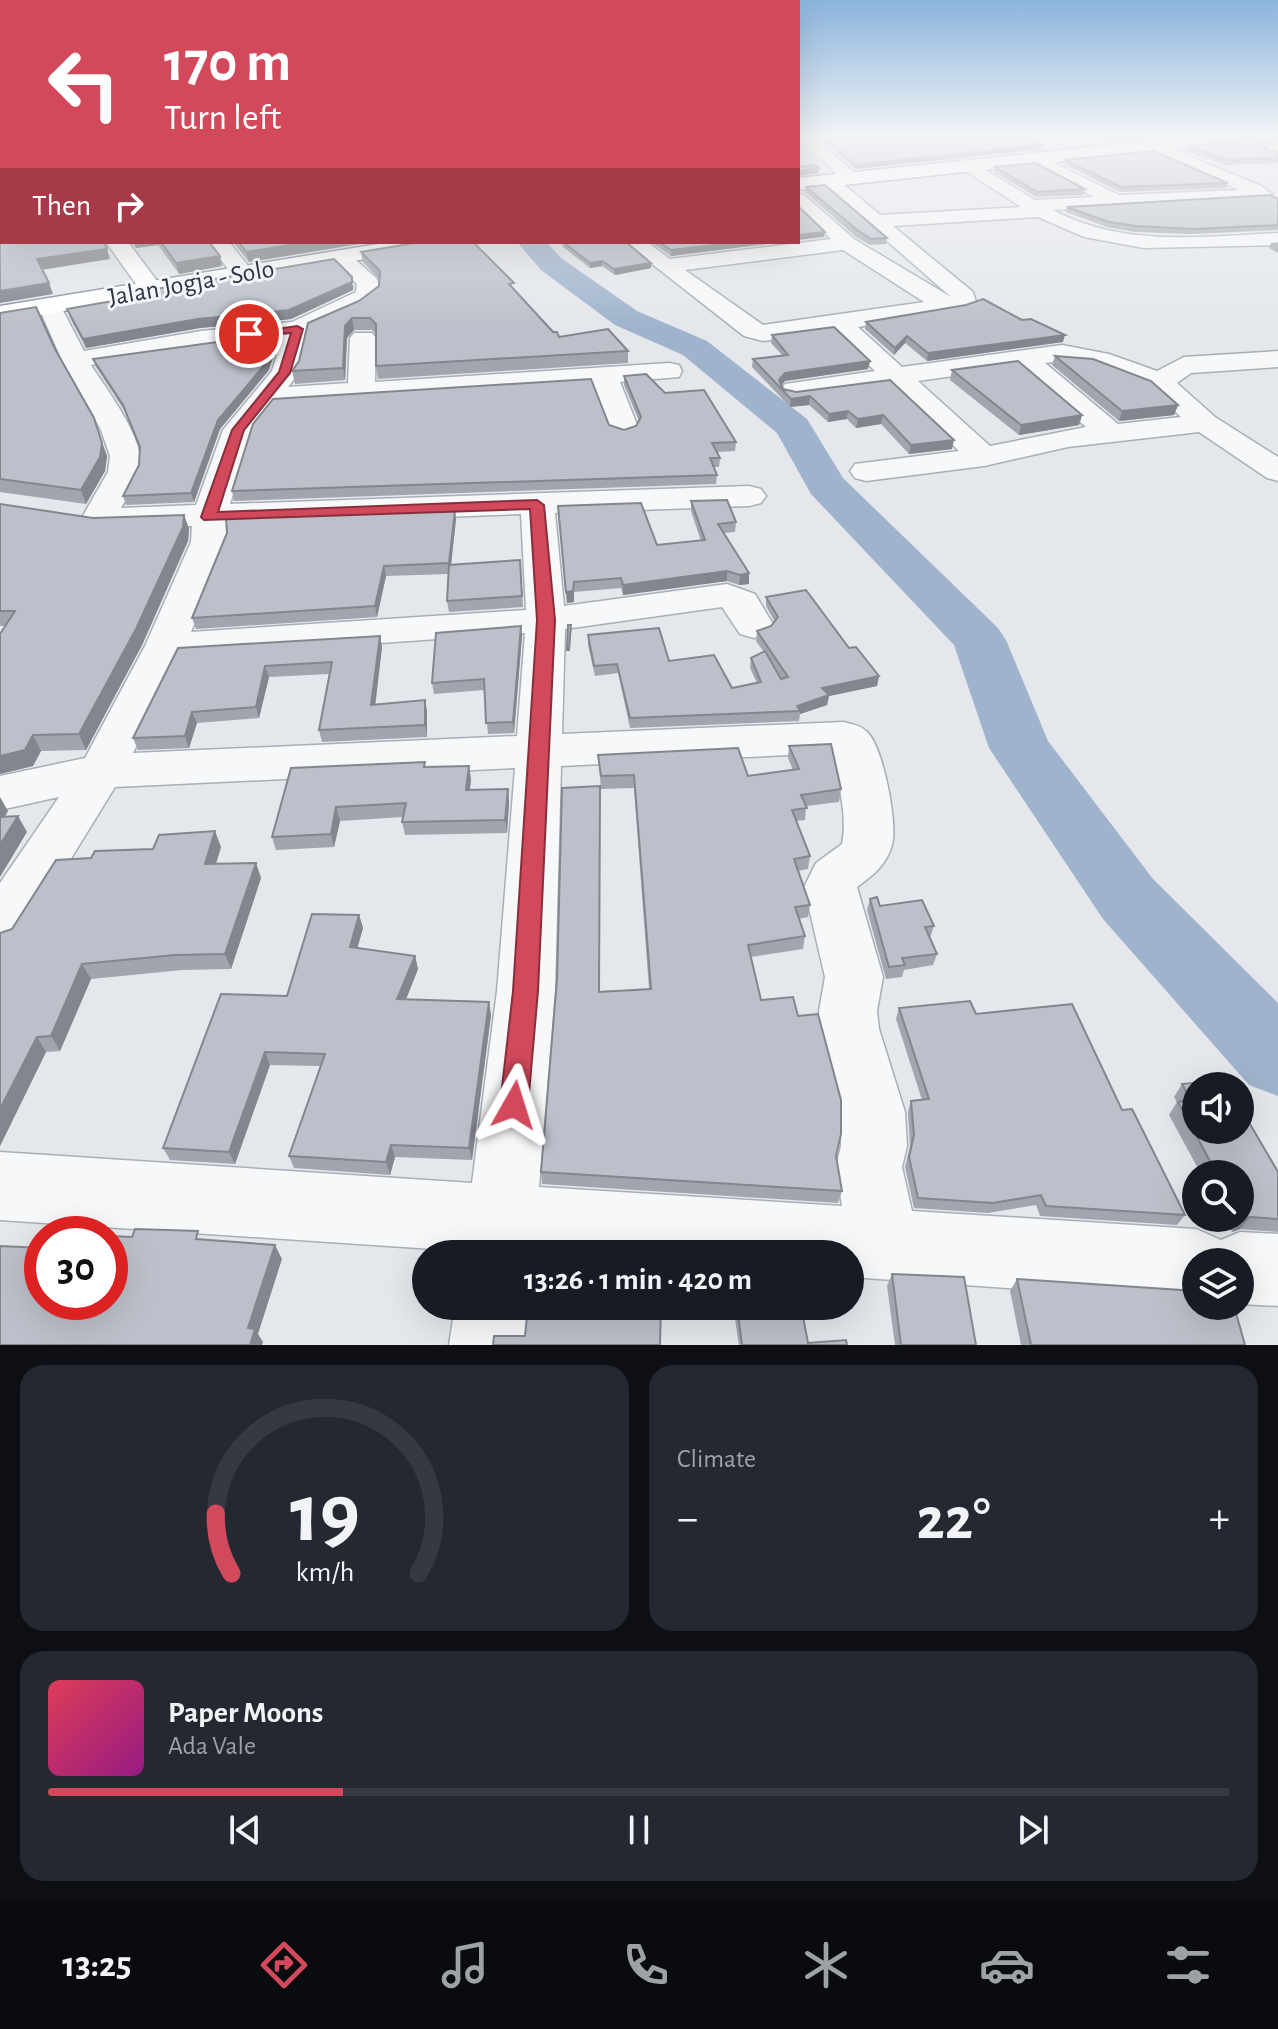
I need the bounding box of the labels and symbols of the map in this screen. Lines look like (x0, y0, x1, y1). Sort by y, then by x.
street label: Jalan Jogja - Solo (106, 256, 276, 310)
pin (215, 300, 283, 368)
position arrow (472, 1063, 556, 1147)
speed limit sign: 30 (24, 1216, 128, 1320)

